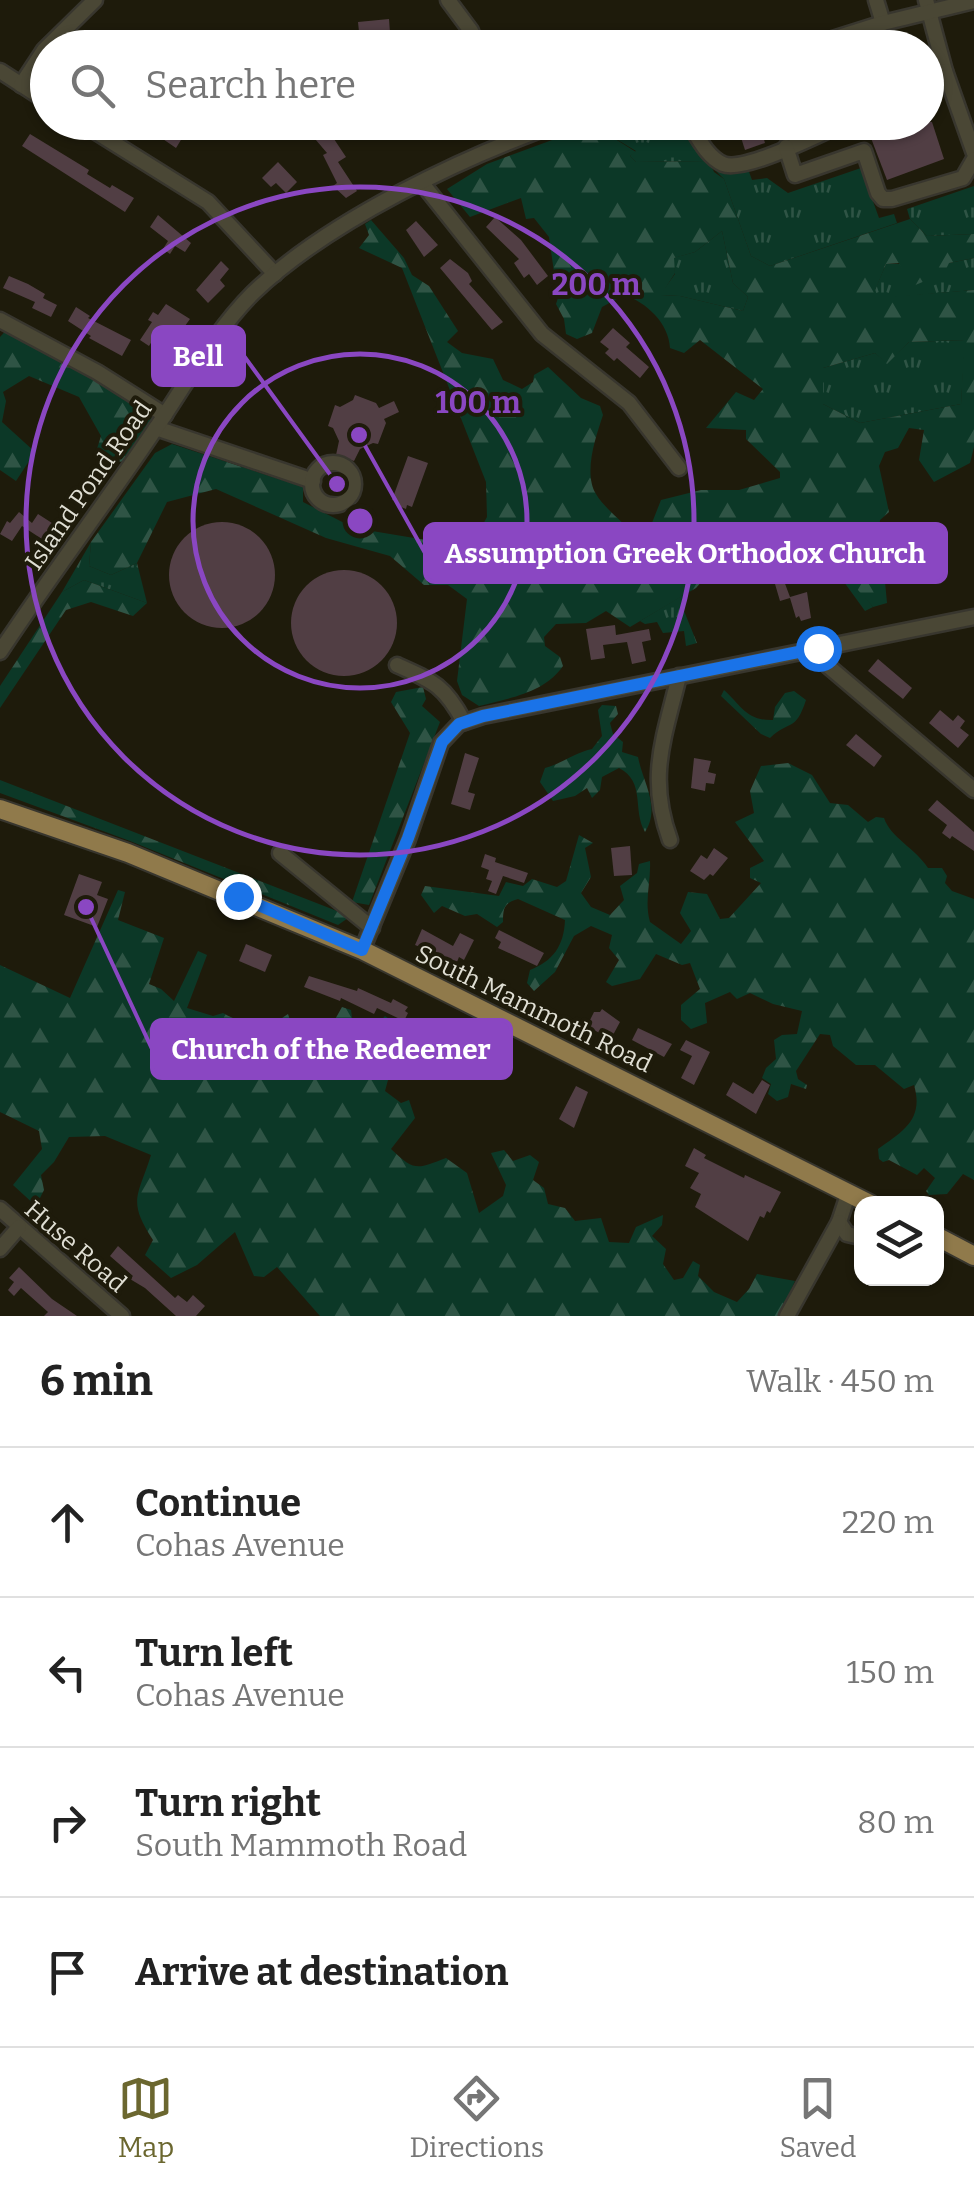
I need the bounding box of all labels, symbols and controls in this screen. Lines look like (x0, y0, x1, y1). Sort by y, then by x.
search box (30, 30, 944, 140)
icon: search (65, 58, 120, 113)
text: Search here (145, 62, 356, 108)
text: 200 m (551, 267, 641, 303)
callout: Bell (153, 327, 244, 385)
text: Bell (173, 340, 224, 373)
text: 100 m (435, 385, 521, 421)
street label: Island Pond Road (19, 395, 159, 576)
centre of rings (342, 503, 378, 539)
callout: Assumption Greek Orthodox Church (425, 524, 946, 582)
text: Assumption Greek Orthodox Church (444, 537, 926, 570)
route start (796, 626, 842, 672)
route end (216, 874, 262, 920)
street label: South Mammoth Road (410, 939, 657, 1079)
callout: Church of the Redeemer (152, 1020, 511, 1078)
text: Church of the Redeemer (171, 1033, 491, 1066)
street label: Huse Road (18, 1194, 132, 1299)
map controls (854, 1196, 944, 1286)
button: layers (854, 1196, 944, 1286)
text: 6 min (40, 1356, 153, 1406)
text: Walk · 450 m (746, 1362, 934, 1400)
text: Continue (135, 1480, 301, 1526)
icon: ahead (40, 1495, 95, 1550)
text: 220 m (842, 1503, 934, 1541)
text: Cohas Avenue (135, 1526, 345, 1564)
text: Turn left (135, 1630, 293, 1676)
icon: left (40, 1645, 95, 1700)
text: 150 m (846, 1653, 934, 1691)
text: Cohas Avenue (135, 1676, 345, 1714)
text: Turn right (135, 1780, 321, 1826)
icon: right (40, 1795, 95, 1850)
text: 80 m (857, 1803, 934, 1841)
text: South Mammoth Road (135, 1826, 467, 1864)
icon: arrive (40, 1945, 95, 2000)
text: Arrive at destination (135, 1949, 508, 1995)
tab: Map (118, 2071, 174, 2164)
tab: Directions (409, 2071, 544, 2164)
tab: Saved (779, 2071, 856, 2164)

